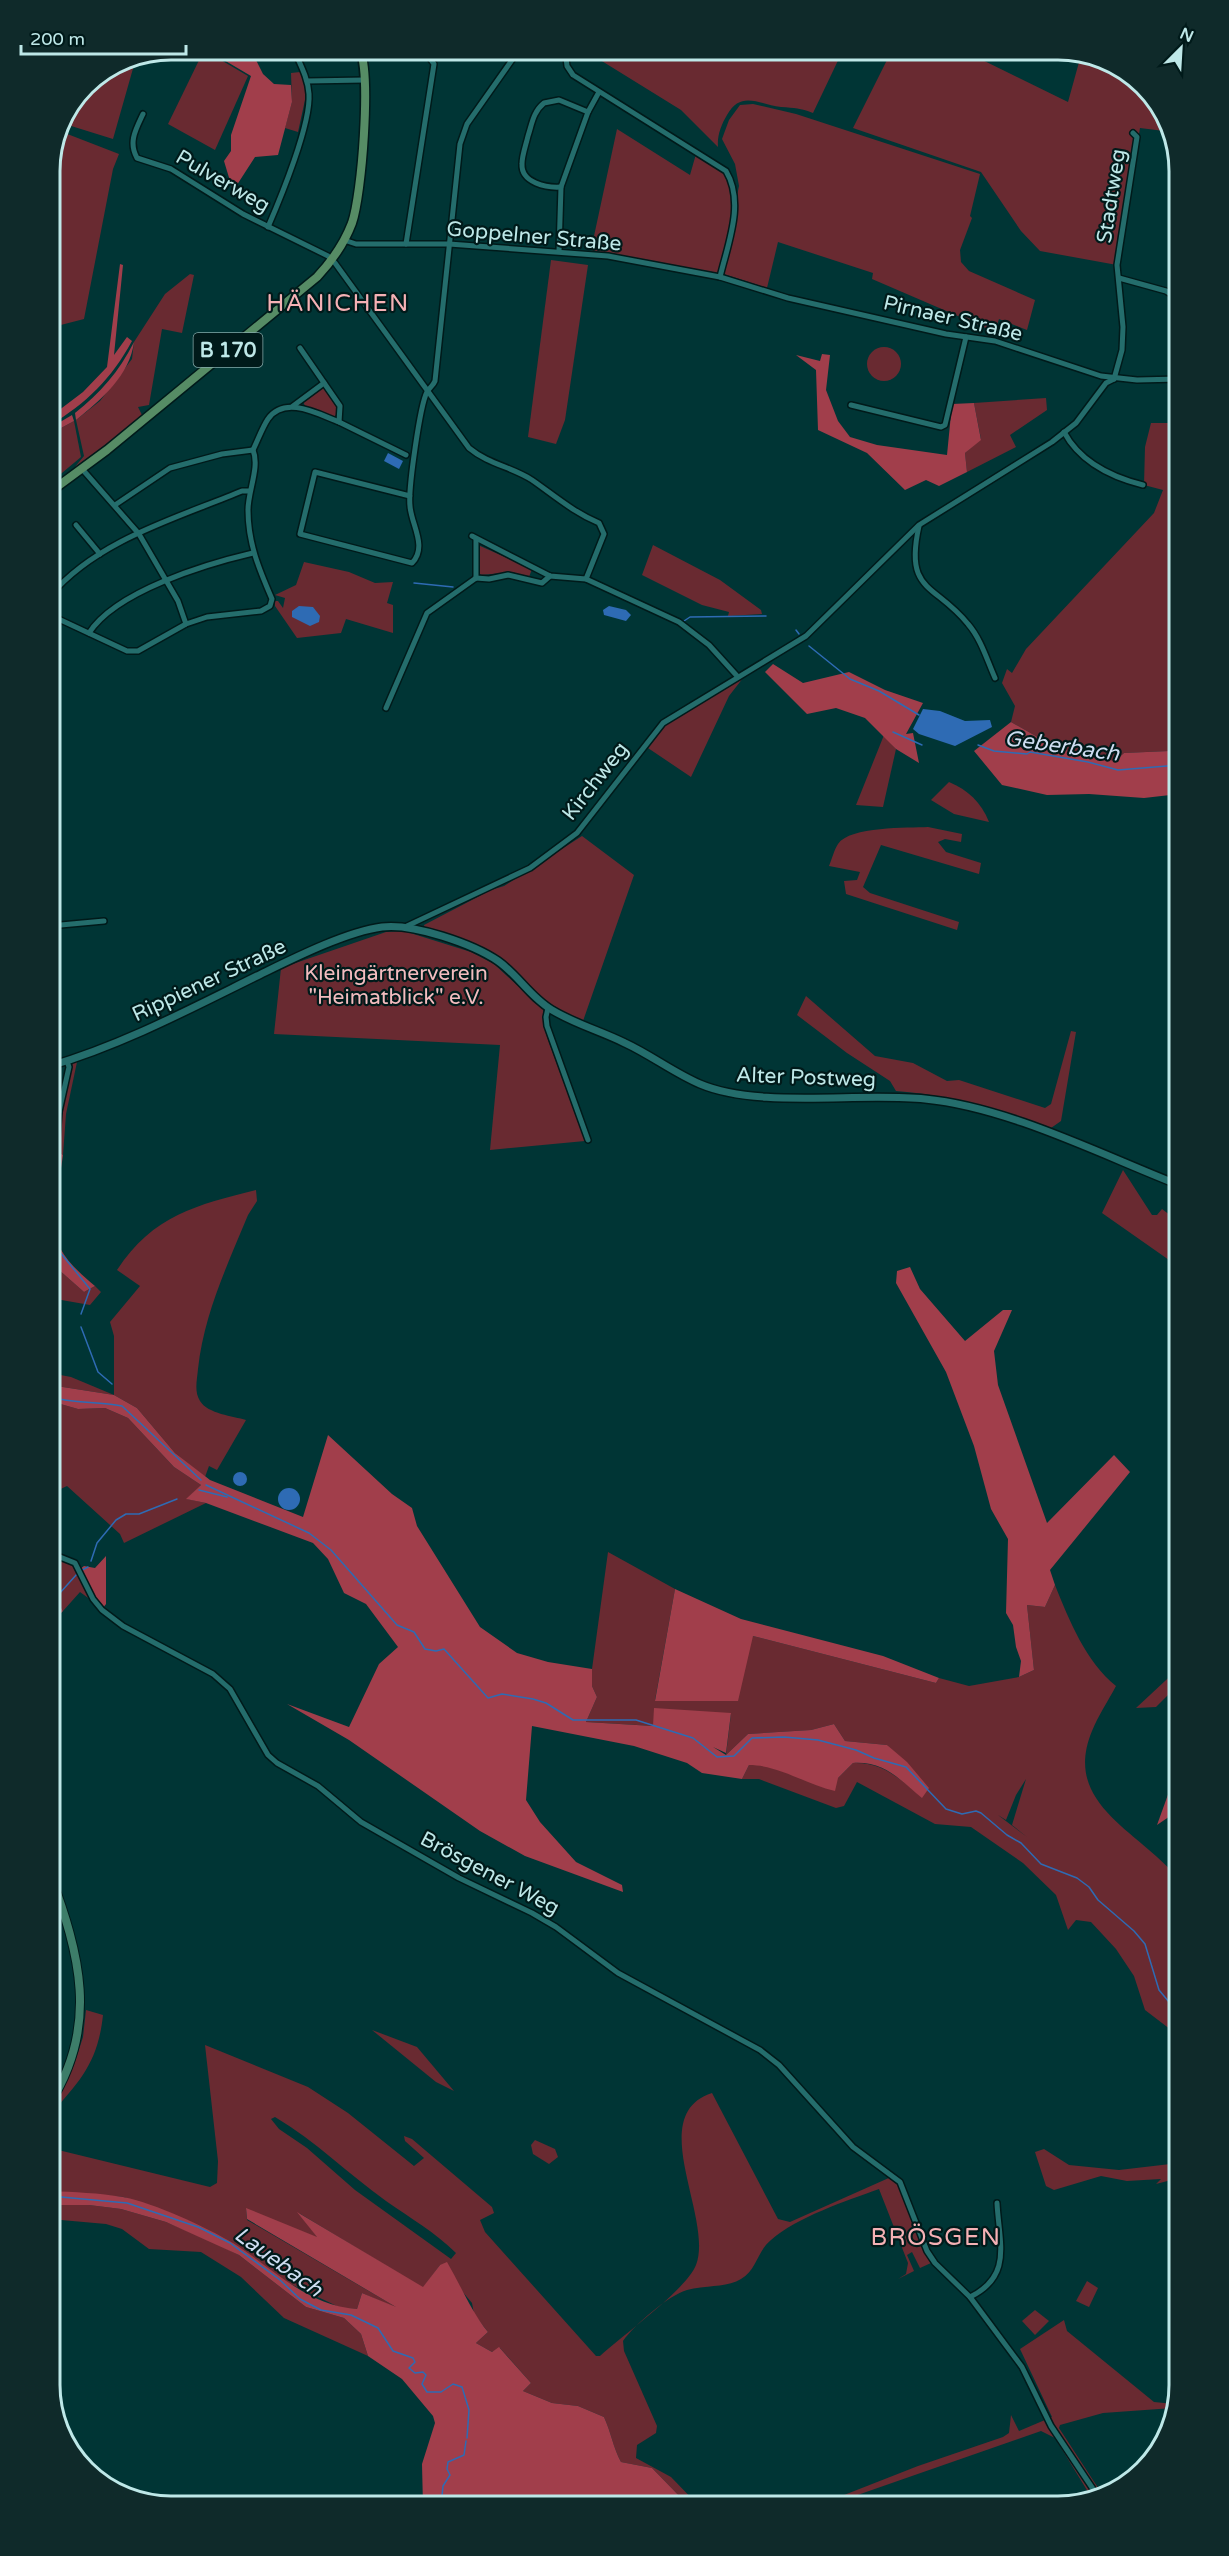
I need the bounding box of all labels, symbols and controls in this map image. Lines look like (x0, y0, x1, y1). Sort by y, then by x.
scale bar (21, 18, 186, 56)
north arrow (1151, 18, 1211, 78)
text: N (1177, 23, 1197, 47)
text: 200 m (30, 28, 85, 50)
street label: Pulverweg (171, 144, 274, 218)
street label: Stadtweg (1092, 147, 1131, 245)
street label: Goppelner Straße (445, 216, 623, 257)
district label: HÄNICHEN (266, 289, 410, 318)
street label: Pirnaer Straße (881, 290, 1025, 347)
road number: B 170 (194, 333, 262, 367)
water label: Geberbach (1003, 725, 1121, 767)
street label: Kirchweg (557, 737, 634, 825)
street label: Rippiener Straße (128, 934, 290, 1027)
park label: Kleingärtnerverein "Heimatblick" e.V. (304, 961, 488, 1010)
street label: Alter Postweg (736, 1063, 876, 1092)
street label: Brösgener Weg (416, 1826, 564, 1921)
water label: Lauebach (229, 2221, 328, 2303)
district label: BRÖSGEN (870, 2223, 1002, 2252)

